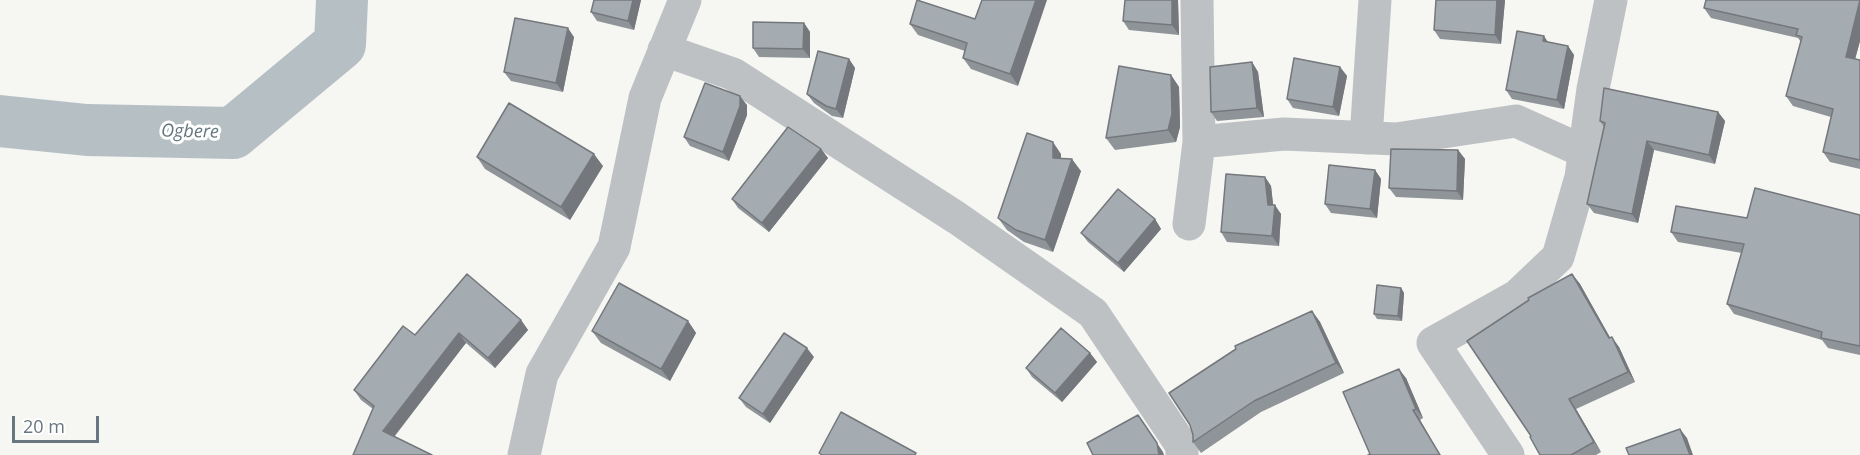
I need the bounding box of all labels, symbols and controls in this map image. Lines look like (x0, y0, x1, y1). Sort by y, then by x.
water label: Ogbere (161, 121, 219, 143)
scale bar (15, 404, 102, 442)
text: 20 m (23, 414, 65, 438)

